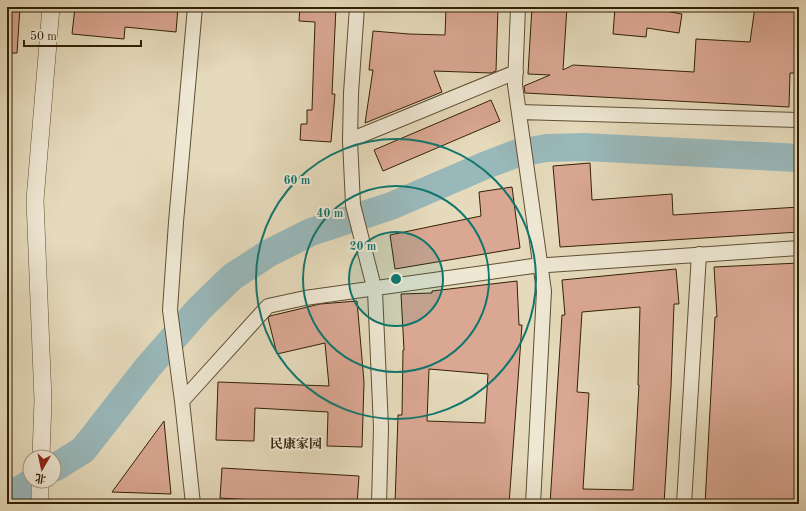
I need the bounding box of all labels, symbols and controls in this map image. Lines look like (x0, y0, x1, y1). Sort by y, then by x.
scale bar (24, 22, 141, 48)
text: 50 m (30, 30, 57, 43)
text: 60 m (284, 175, 311, 187)
text: 40 m (317, 208, 344, 220)
text: 20 m (350, 241, 377, 253)
centre of rings (389, 272, 403, 286)
district label: 民康家园 (270, 436, 322, 451)
north arrow (22, 449, 62, 489)
text: 北 (34, 471, 47, 485)

